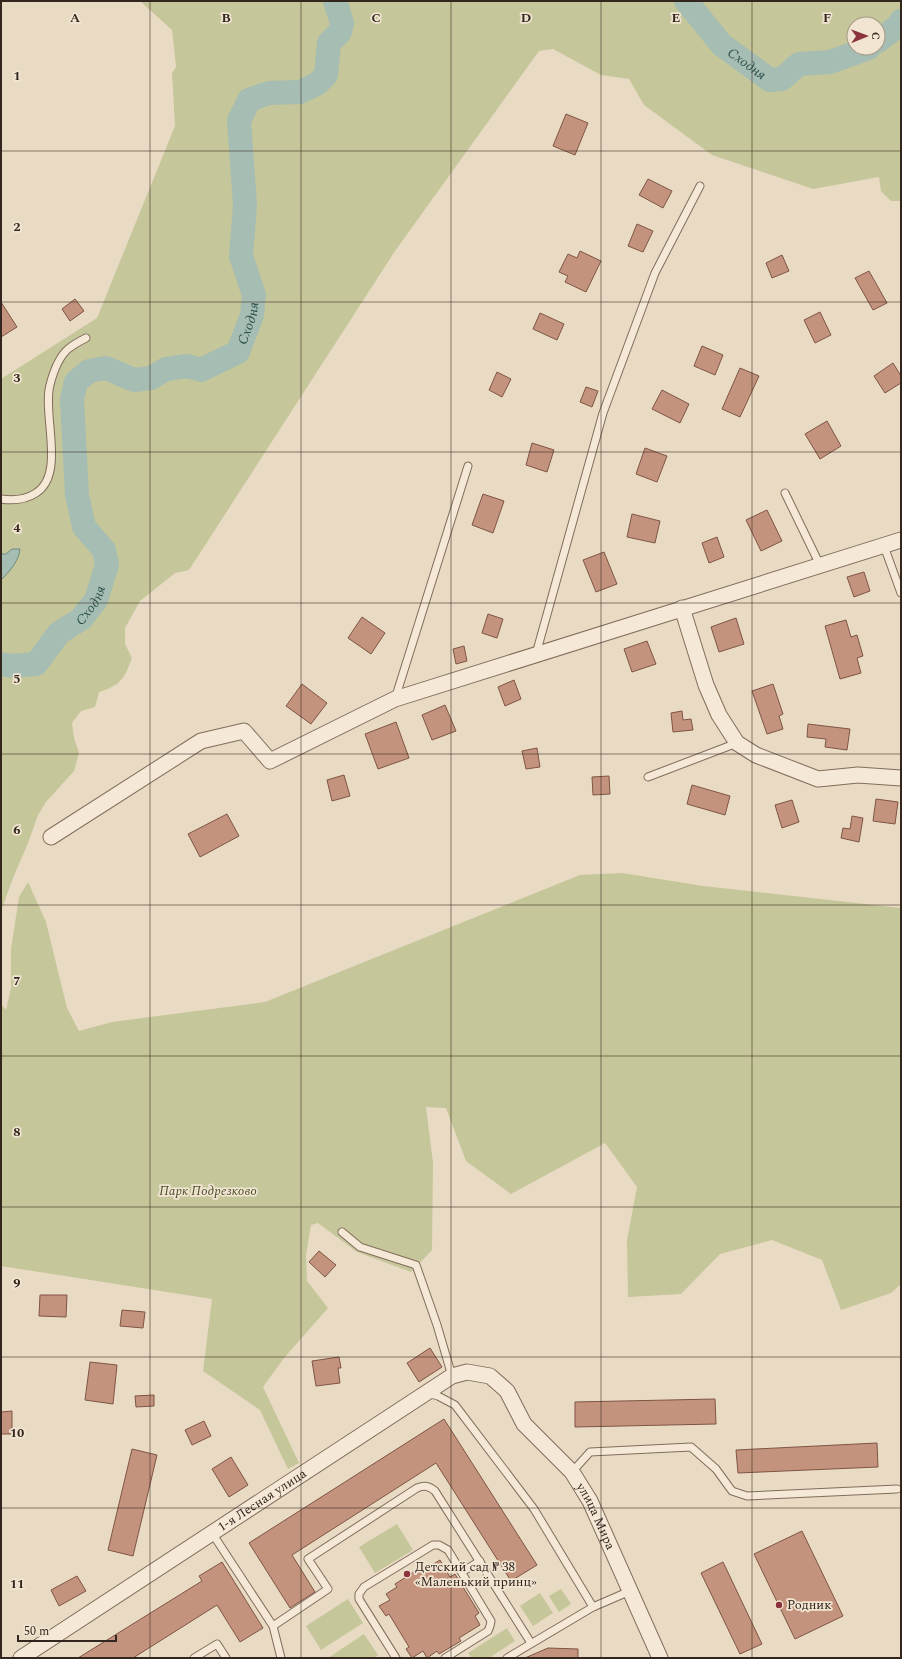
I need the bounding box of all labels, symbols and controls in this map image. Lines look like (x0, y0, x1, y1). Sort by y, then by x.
text: A (70, 8, 80, 28)
text: B (221, 8, 231, 28)
text: C (371, 8, 381, 28)
text: D (521, 8, 531, 28)
text: E (672, 8, 681, 28)
text: F (823, 8, 831, 28)
north arrow (846, 16, 886, 56)
text: С (867, 32, 884, 40)
water label: Сходня (723, 42, 771, 85)
text: 1 (13, 66, 21, 86)
text: 2 (13, 217, 21, 237)
water label: Сходня (231, 301, 264, 347)
text: 3 (13, 368, 21, 388)
text: 4 (13, 518, 21, 538)
water label: Сходня (71, 583, 111, 630)
text: 5 (13, 669, 21, 689)
text: 6 (13, 820, 21, 840)
text: 7 (13, 971, 21, 991)
text: 8 (13, 1122, 21, 1142)
park label: Парк Подрезково (159, 1181, 257, 1201)
text: 9 (13, 1273, 21, 1293)
text: 10 (10, 1423, 24, 1443)
street label: 1-я Лесная улица (213, 1463, 311, 1537)
street label: улица Мира (570, 1478, 621, 1554)
place label: Детский сад № 38 «Маленький принц» (415, 1557, 537, 1592)
marker: Детский сад № 38 «Маленький принц» (402, 1569, 412, 1579)
text: 11 (10, 1574, 24, 1594)
place label: Родник (787, 1595, 831, 1615)
marker: Родник (774, 1600, 784, 1610)
scale bar (18, 1617, 116, 1643)
text: 50 m (24, 1622, 49, 1641)

